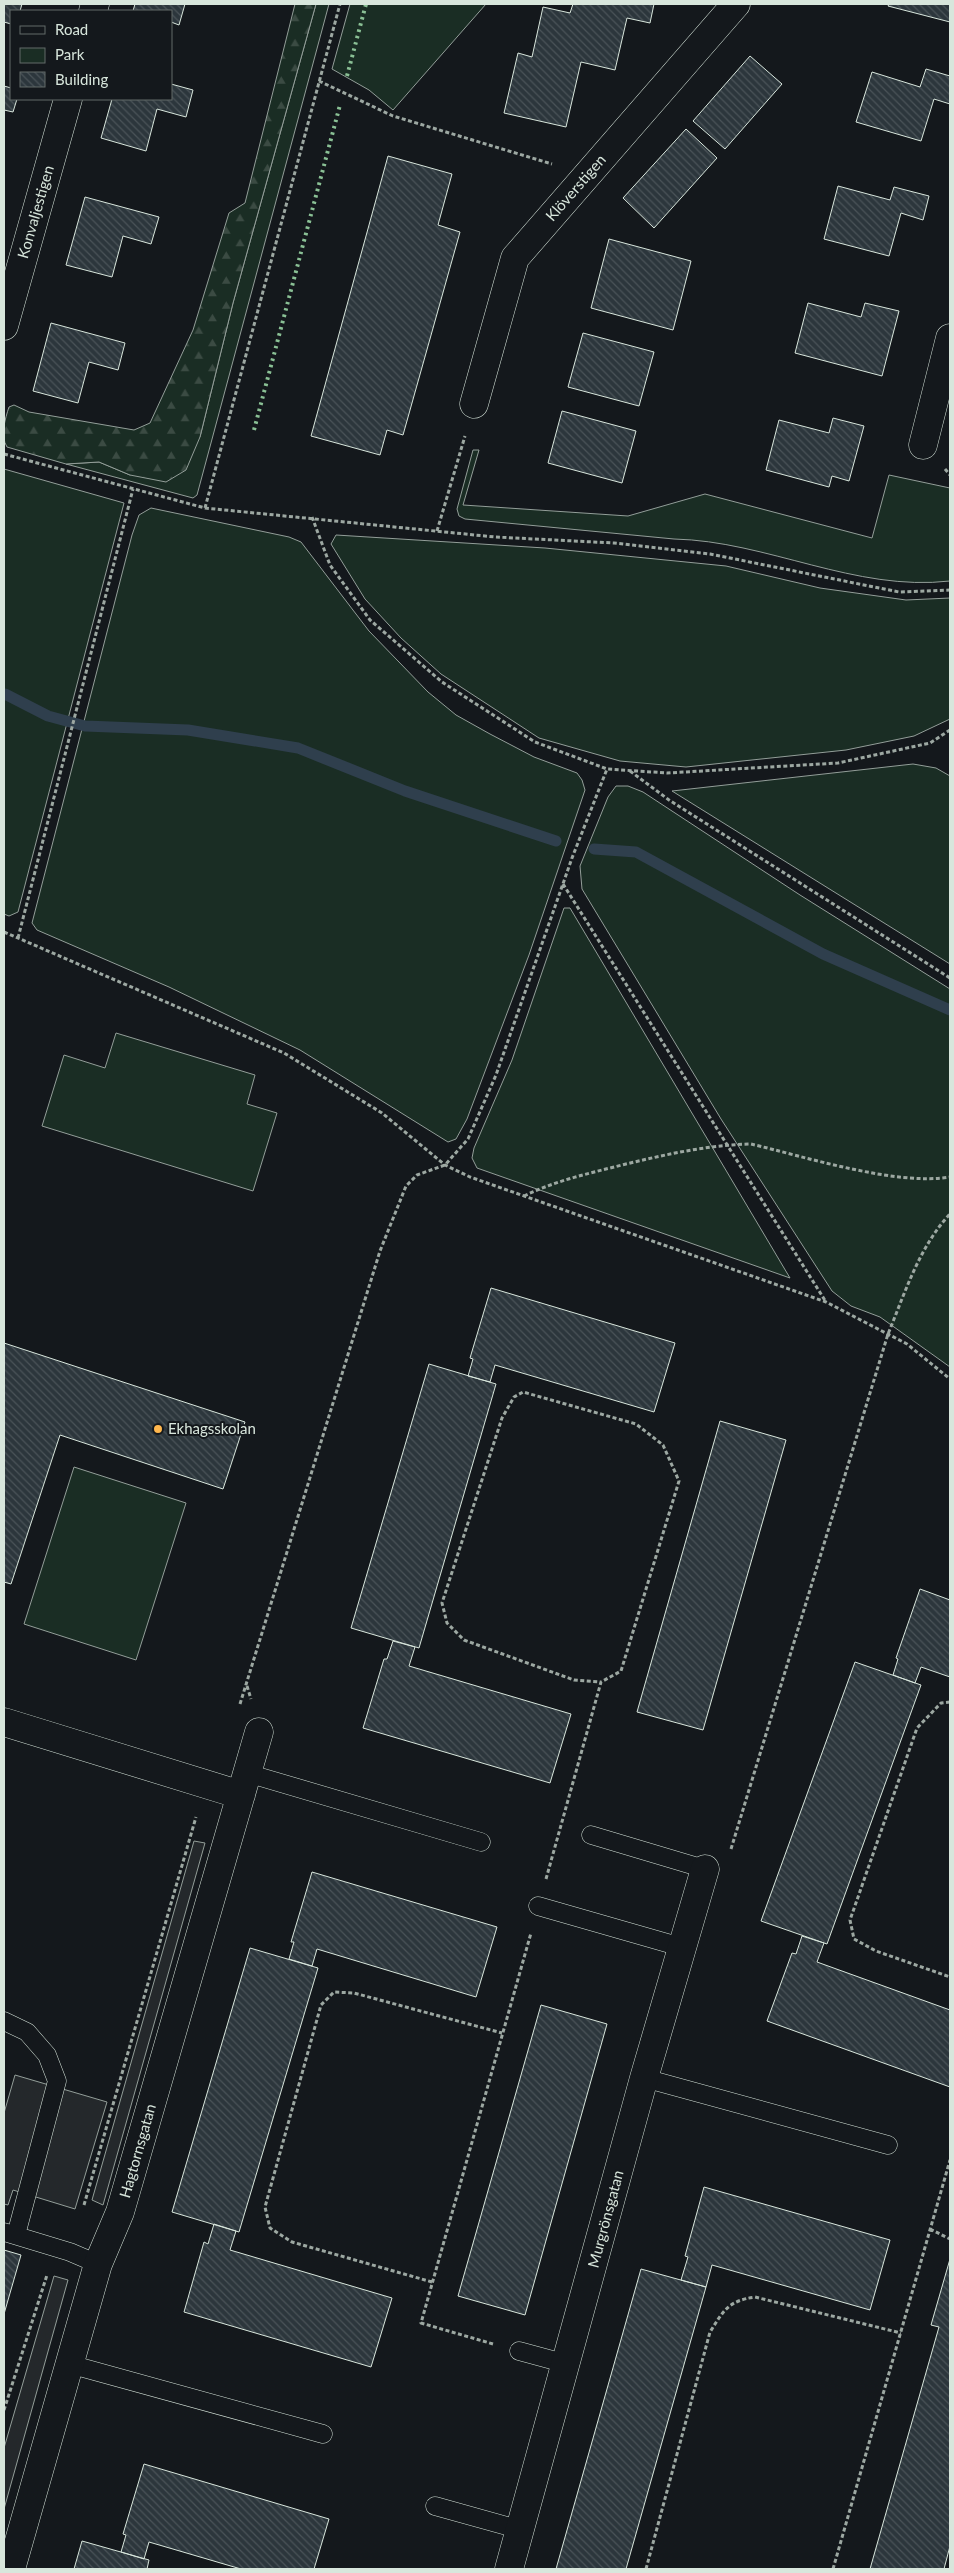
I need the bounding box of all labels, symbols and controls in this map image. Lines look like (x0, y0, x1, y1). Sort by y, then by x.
legend (10, 10, 172, 100)
text: Road (55, 20, 88, 38)
text: Park (55, 45, 85, 63)
text: Building (55, 70, 108, 88)
street label: Klöverstigen (541, 150, 609, 224)
street label: Konvaljestigen (13, 163, 57, 260)
place label: Ekhagsskolan (168, 1419, 256, 1437)
marker: Ekhagsskolan (152, 1423, 164, 1435)
street label: Hagtornsgatan (115, 2102, 159, 2200)
street label: Murgrönsgatan (583, 2168, 627, 2269)

